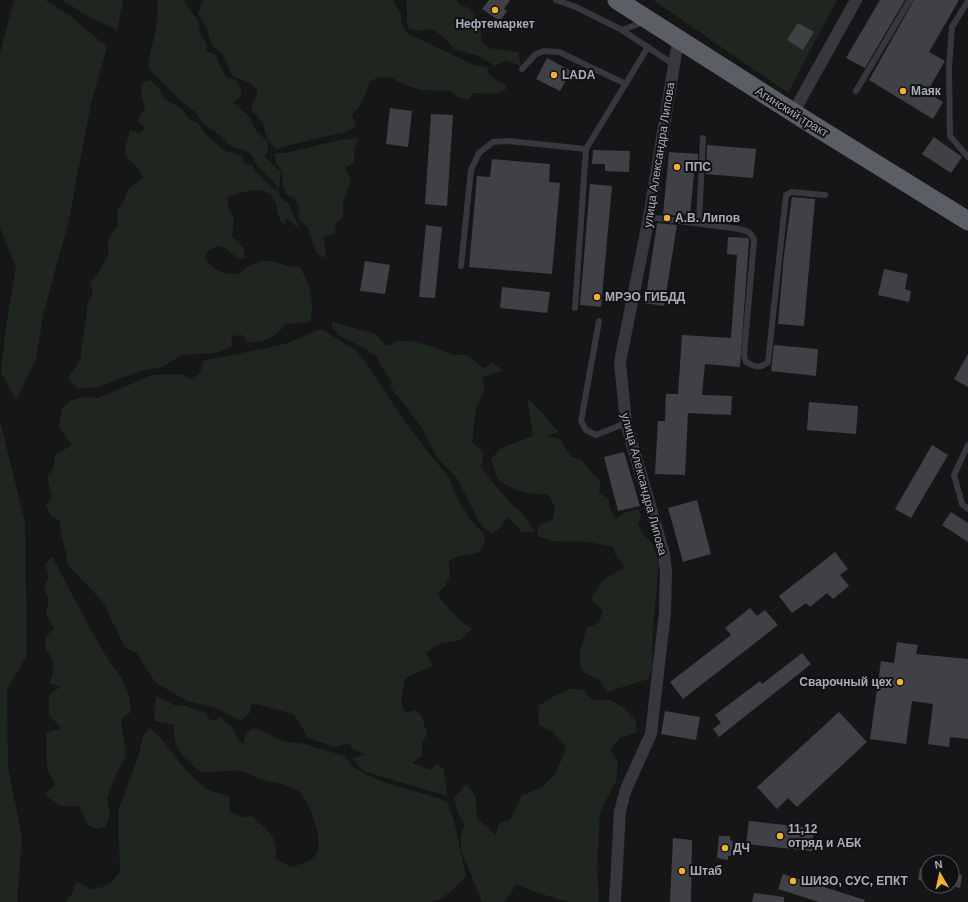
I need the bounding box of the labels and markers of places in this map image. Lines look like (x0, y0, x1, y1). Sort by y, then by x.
marker: Нефтемаркет (490, 5, 500, 15)
place label: Нефтемаркет (455, 17, 535, 31)
place label: LADA (562, 68, 596, 82)
marker: LADA (549, 70, 559, 80)
place label: Маяк (911, 84, 942, 98)
marker: Маяк (898, 86, 908, 96)
place label: ППС (685, 160, 711, 174)
marker: ППС (672, 162, 682, 172)
place label: А.В. Липов (675, 211, 740, 225)
marker: А.В. Липов (662, 213, 672, 223)
place label: МРЭО ГИБДД (605, 290, 686, 304)
marker: МРЭО ГИБДД (592, 292, 602, 302)
place label: Сварочный цех (799, 675, 892, 689)
marker: Сварочный цех (895, 677, 905, 687)
place label: 11,12 отряд и АБК (788, 822, 862, 850)
marker: 11,12 отряд и АБК (775, 831, 785, 841)
place label: ДЧ (733, 841, 750, 855)
marker: ДЧ (720, 843, 730, 853)
place label: Штаб (690, 864, 722, 878)
marker: Штаб (677, 866, 687, 876)
place label: ШИЗО, СУС, ЕПКТ (801, 874, 909, 888)
marker: ШИЗО, СУС, ЕПКТ (788, 876, 798, 886)

